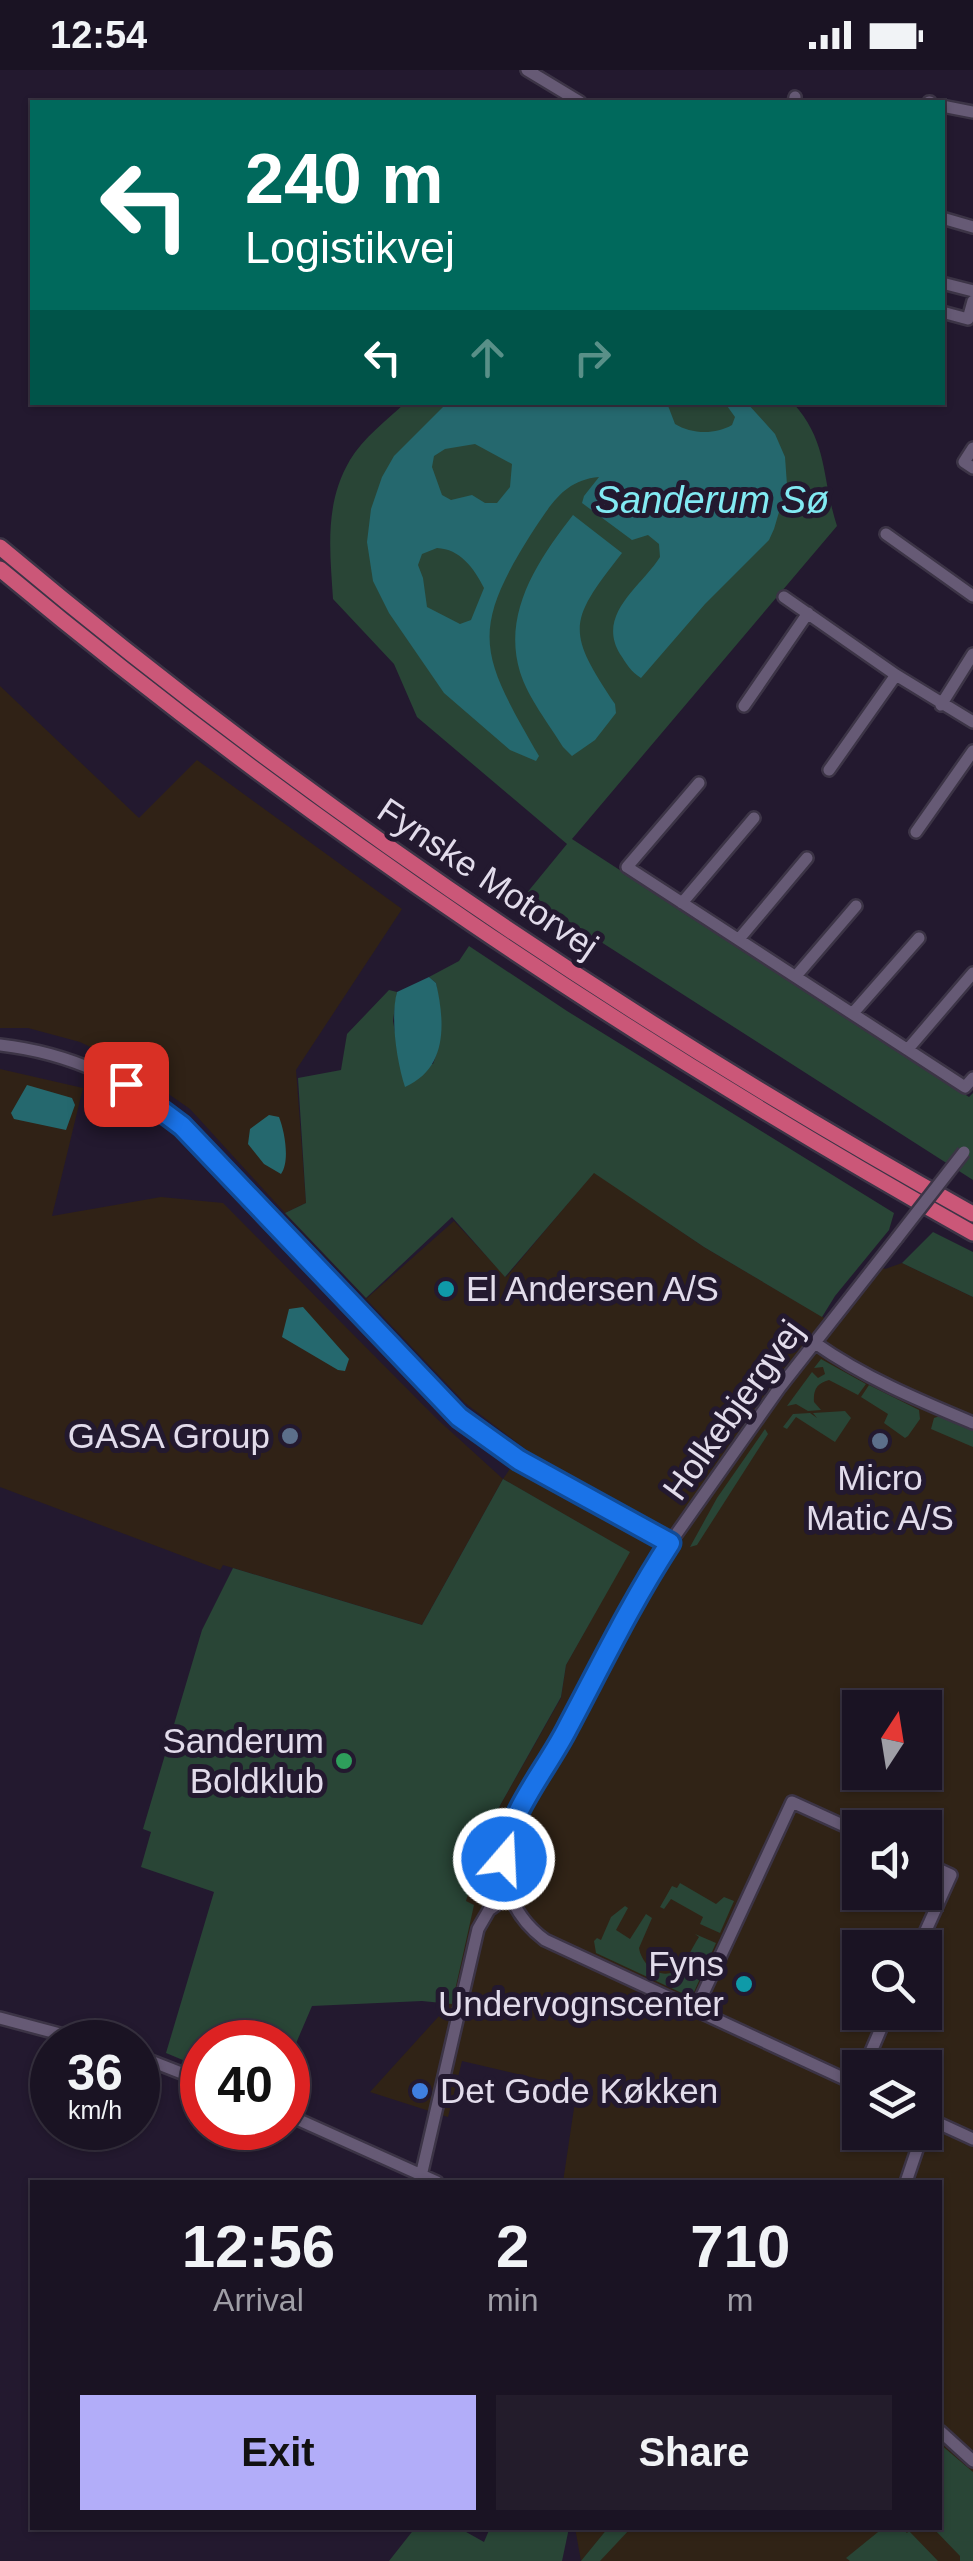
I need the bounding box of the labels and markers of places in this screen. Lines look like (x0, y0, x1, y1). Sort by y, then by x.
pin (84, 1042, 169, 1127)
place label: El Andersen A/S (466, 1269, 719, 1308)
marker: El Andersen A/S (435, 1278, 457, 1300)
place label: GASA Group (68, 1416, 270, 1455)
marker: GASA Group (279, 1425, 301, 1447)
marker: Micro Matic A/S (869, 1430, 891, 1452)
place label: Micro Matic A/S (806, 1458, 954, 1537)
place label: Sanderum Boldklub (163, 1721, 324, 1800)
marker: Sanderum Boldklub (333, 1750, 355, 1772)
place label: Fyns Undervognscenter (438, 1944, 724, 2023)
marker: Fyns Undervognscenter (733, 1973, 755, 1995)
place label: Det Gode Køkken (440, 2071, 718, 2110)
marker: Det Gode Køkken (409, 2080, 431, 2102)

